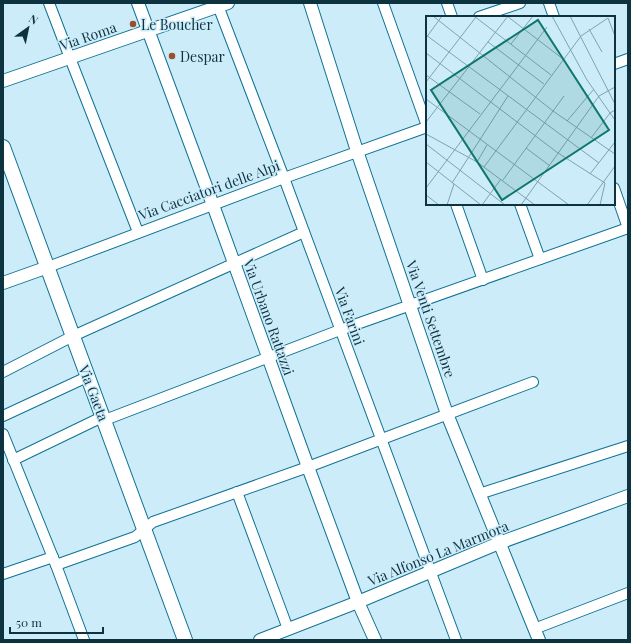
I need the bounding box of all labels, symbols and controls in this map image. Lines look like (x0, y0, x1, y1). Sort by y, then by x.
north arrow (8, 8, 48, 48)
text: N (26, 11, 41, 28)
place label: Le Boucher (141, 15, 213, 34)
inset map (426, 16, 615, 205)
street label: Via Roma (56, 17, 119, 55)
marker: Le Boucher (128, 19, 138, 29)
place label: Despar (180, 47, 226, 66)
marker: Despar (167, 51, 177, 61)
street label: Via Cacciatori delle Alpi (135, 156, 282, 225)
street label: Via Urbano Rattazzi (239, 255, 299, 378)
street label: Via Venti Settembre (402, 257, 460, 380)
street label: Via Farini (330, 283, 369, 348)
street label: Via Gaeta (74, 361, 113, 424)
street label: Via Alfonso La Marmora (364, 516, 511, 590)
scale bar (10, 609, 103, 635)
text: 50 m (16, 614, 42, 630)

